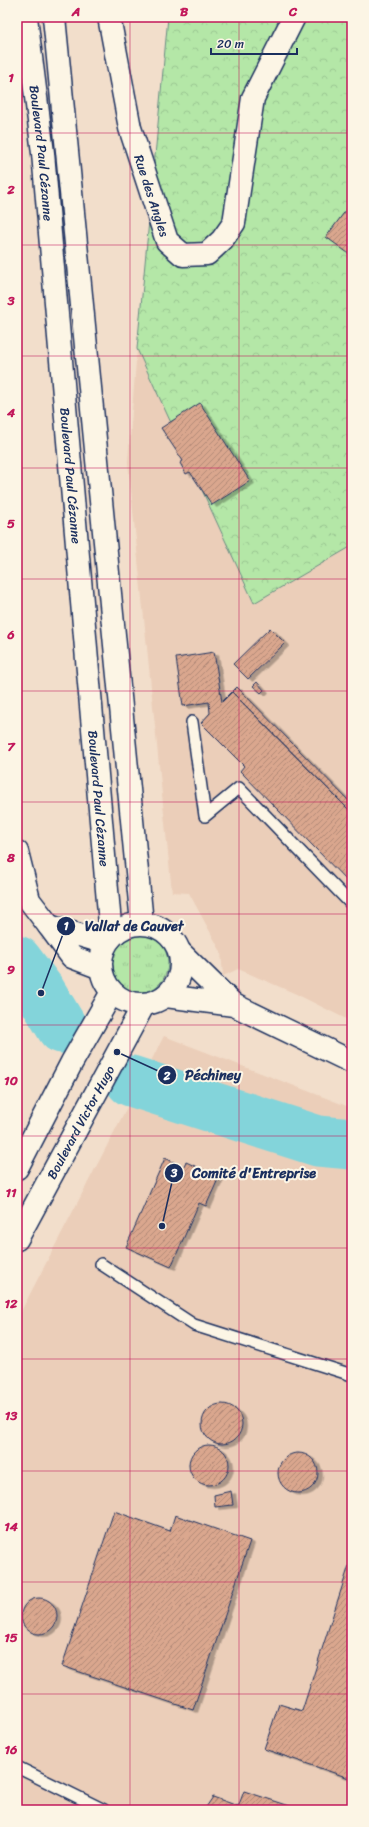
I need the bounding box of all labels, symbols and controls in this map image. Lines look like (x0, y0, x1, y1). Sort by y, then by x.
text: A (71, 0, 80, 23)
text: B (180, 0, 189, 23)
text: C (288, 0, 298, 23)
scale bar (211, 30, 297, 56)
text: 20 m (217, 33, 244, 55)
text: 1 (8, 66, 14, 89)
street label: Boulevard Paul Cézanne (23, 84, 60, 222)
street label: Rue des Angles (127, 152, 176, 240)
text: 2 (6, 178, 15, 201)
text: 3 (6, 289, 15, 312)
text: 4 (6, 401, 16, 424)
street label: Boulevard Paul Cézanne (53, 407, 88, 545)
text: 5 (7, 512, 15, 535)
text: 6 (6, 623, 15, 646)
street label: Boulevard Paul Cézanne (81, 729, 116, 868)
text: 7 (7, 735, 16, 758)
text: 8 (6, 846, 15, 869)
callout: Vallat de Cauvet (56, 913, 192, 939)
text: Vallat de Cauvet (85, 914, 185, 939)
text: 1 (63, 915, 69, 937)
text: 9 (7, 958, 15, 981)
street label: Boulevard Victor Hugo (40, 1061, 121, 1183)
callout: Péchiney (157, 1062, 249, 1088)
text: Péchiney (185, 1063, 242, 1088)
text: 2 (163, 1065, 171, 1087)
text: 10 (4, 1069, 18, 1092)
callout: Comité d'Entreprise (164, 1160, 324, 1186)
text: Comité d'Entreprise (191, 1161, 316, 1186)
text: 3 (170, 1162, 178, 1184)
text: 11 (5, 1181, 17, 1204)
text: 12 (4, 1292, 18, 1315)
text: 13 (5, 1404, 18, 1427)
text: 14 (4, 1515, 19, 1538)
text: 15 (4, 1626, 18, 1649)
text: 16 (5, 1738, 18, 1761)

